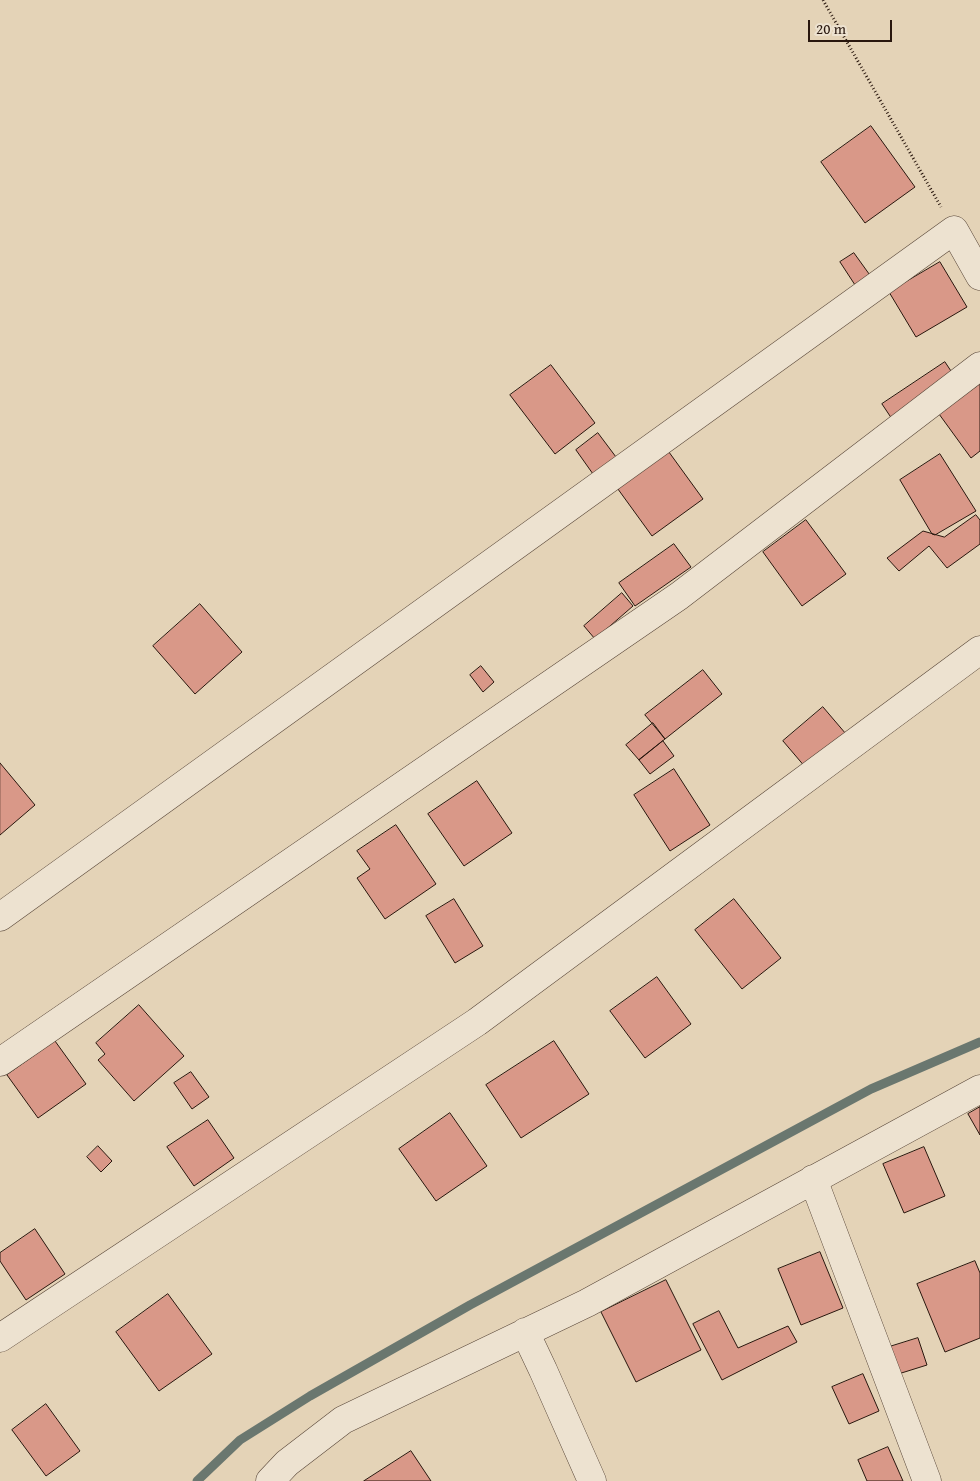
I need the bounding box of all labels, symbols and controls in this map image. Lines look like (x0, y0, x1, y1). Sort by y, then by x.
scale bar (810, 10, 894, 42)
text: 20 m (816, 18, 846, 39)

